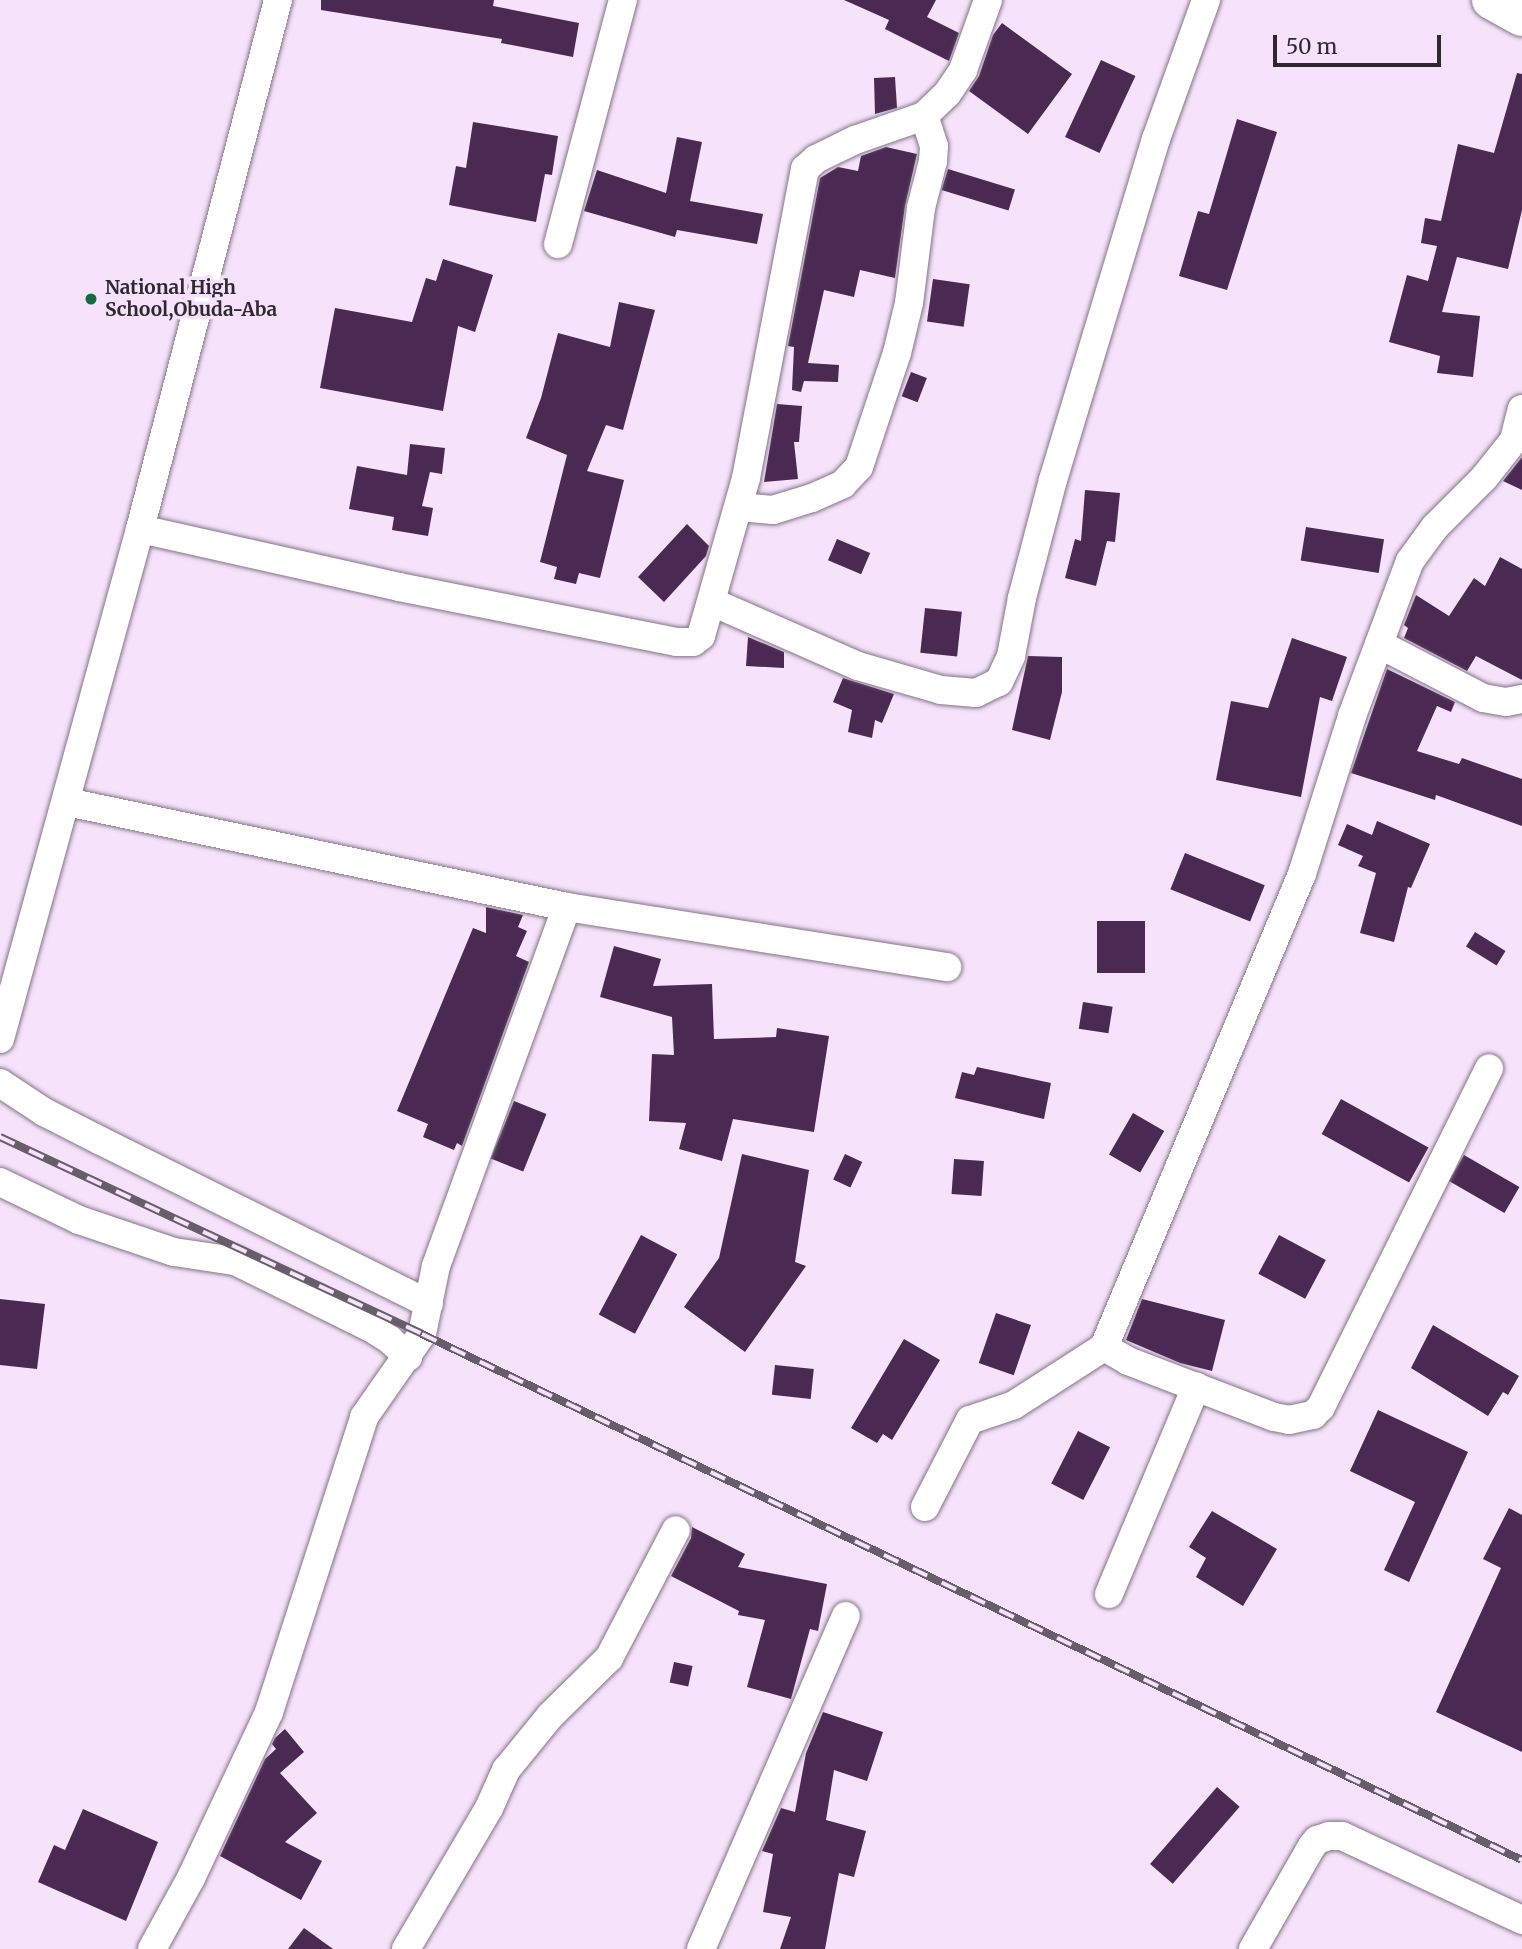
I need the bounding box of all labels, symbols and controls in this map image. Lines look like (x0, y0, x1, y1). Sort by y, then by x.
scale bar (1277, 21, 1445, 65)
text: 50 m (1286, 33, 1337, 60)
place label: National High School,Obuda-Aba (105, 277, 277, 321)
marker: National High School,Obuda-Aba (83, 291, 99, 307)

